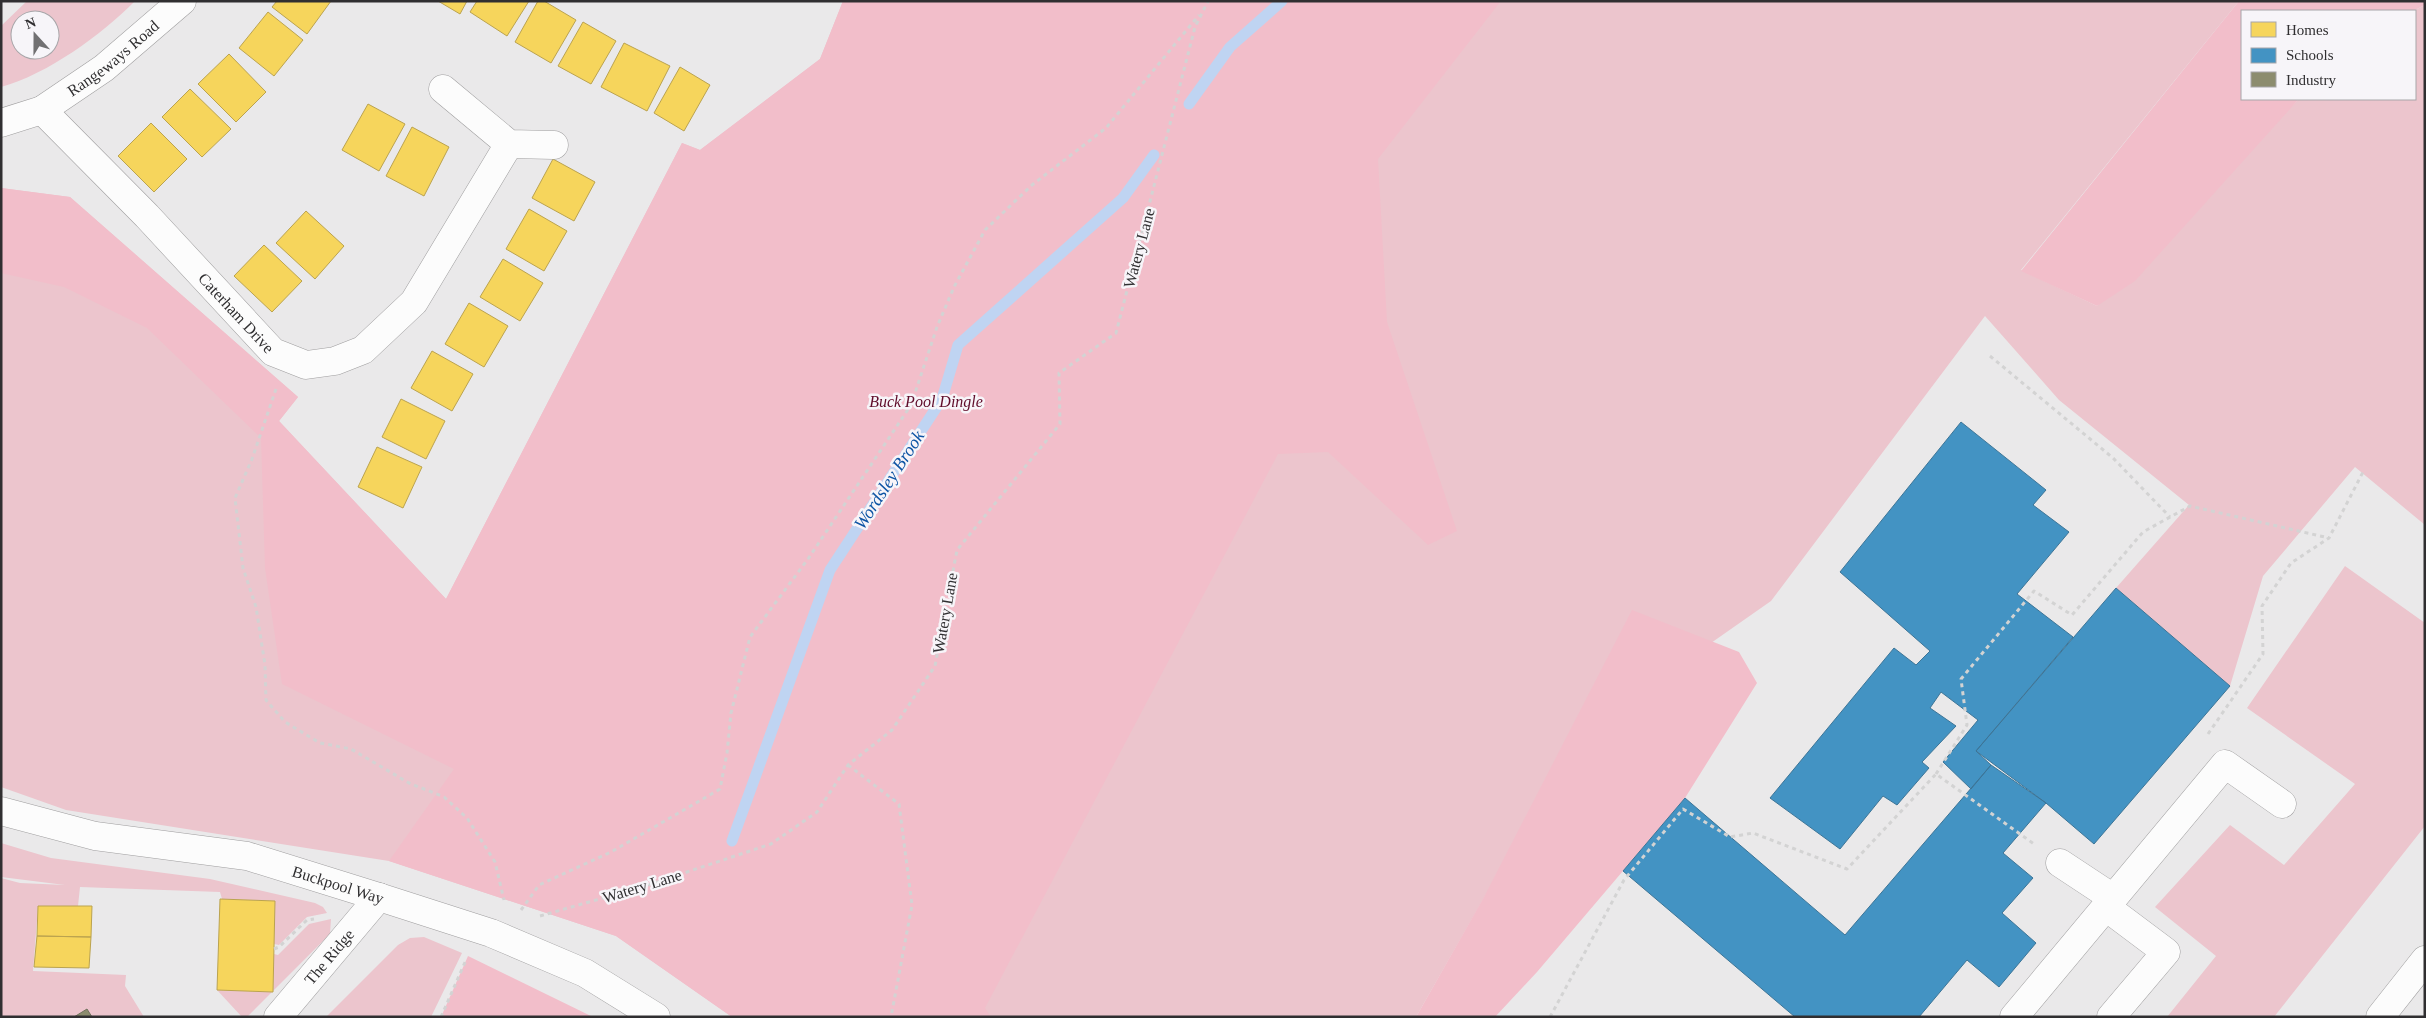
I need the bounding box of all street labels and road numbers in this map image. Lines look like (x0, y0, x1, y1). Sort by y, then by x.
street label: Rangeways Road (64, 17, 162, 99)
street label: Watery Lane (1120, 206, 1159, 290)
street label: Caterham Drive (195, 269, 278, 356)
street label: Watery Lane (930, 571, 961, 655)
street label: Buckpool Way (290, 862, 386, 907)
street label: Watery Lane (600, 866, 684, 907)
street label: The Ridge (301, 925, 357, 988)

